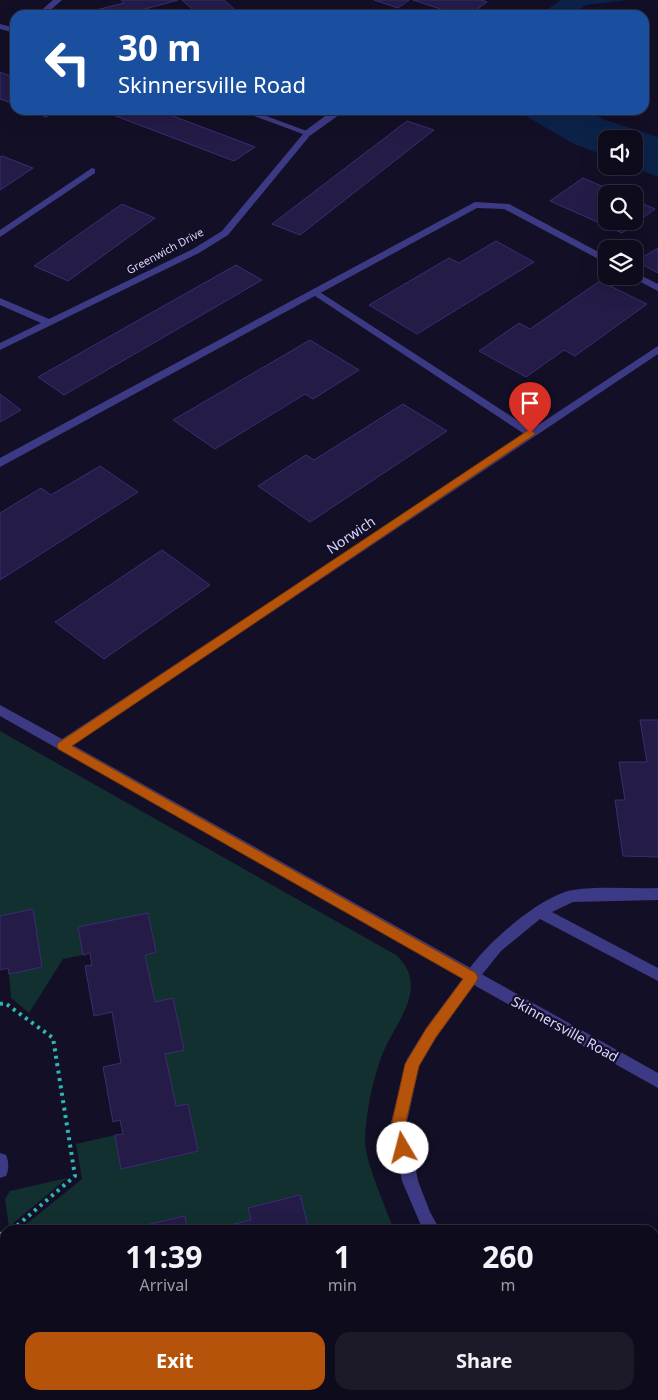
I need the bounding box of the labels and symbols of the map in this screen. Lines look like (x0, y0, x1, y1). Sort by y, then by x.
street label: Greenwich Drive (124, 224, 206, 277)
pin (509, 382, 551, 433)
street label: Norwich (323, 511, 379, 558)
street label: Skinnersville Road (508, 991, 622, 1066)
position arrow (376, 1121, 428, 1173)

